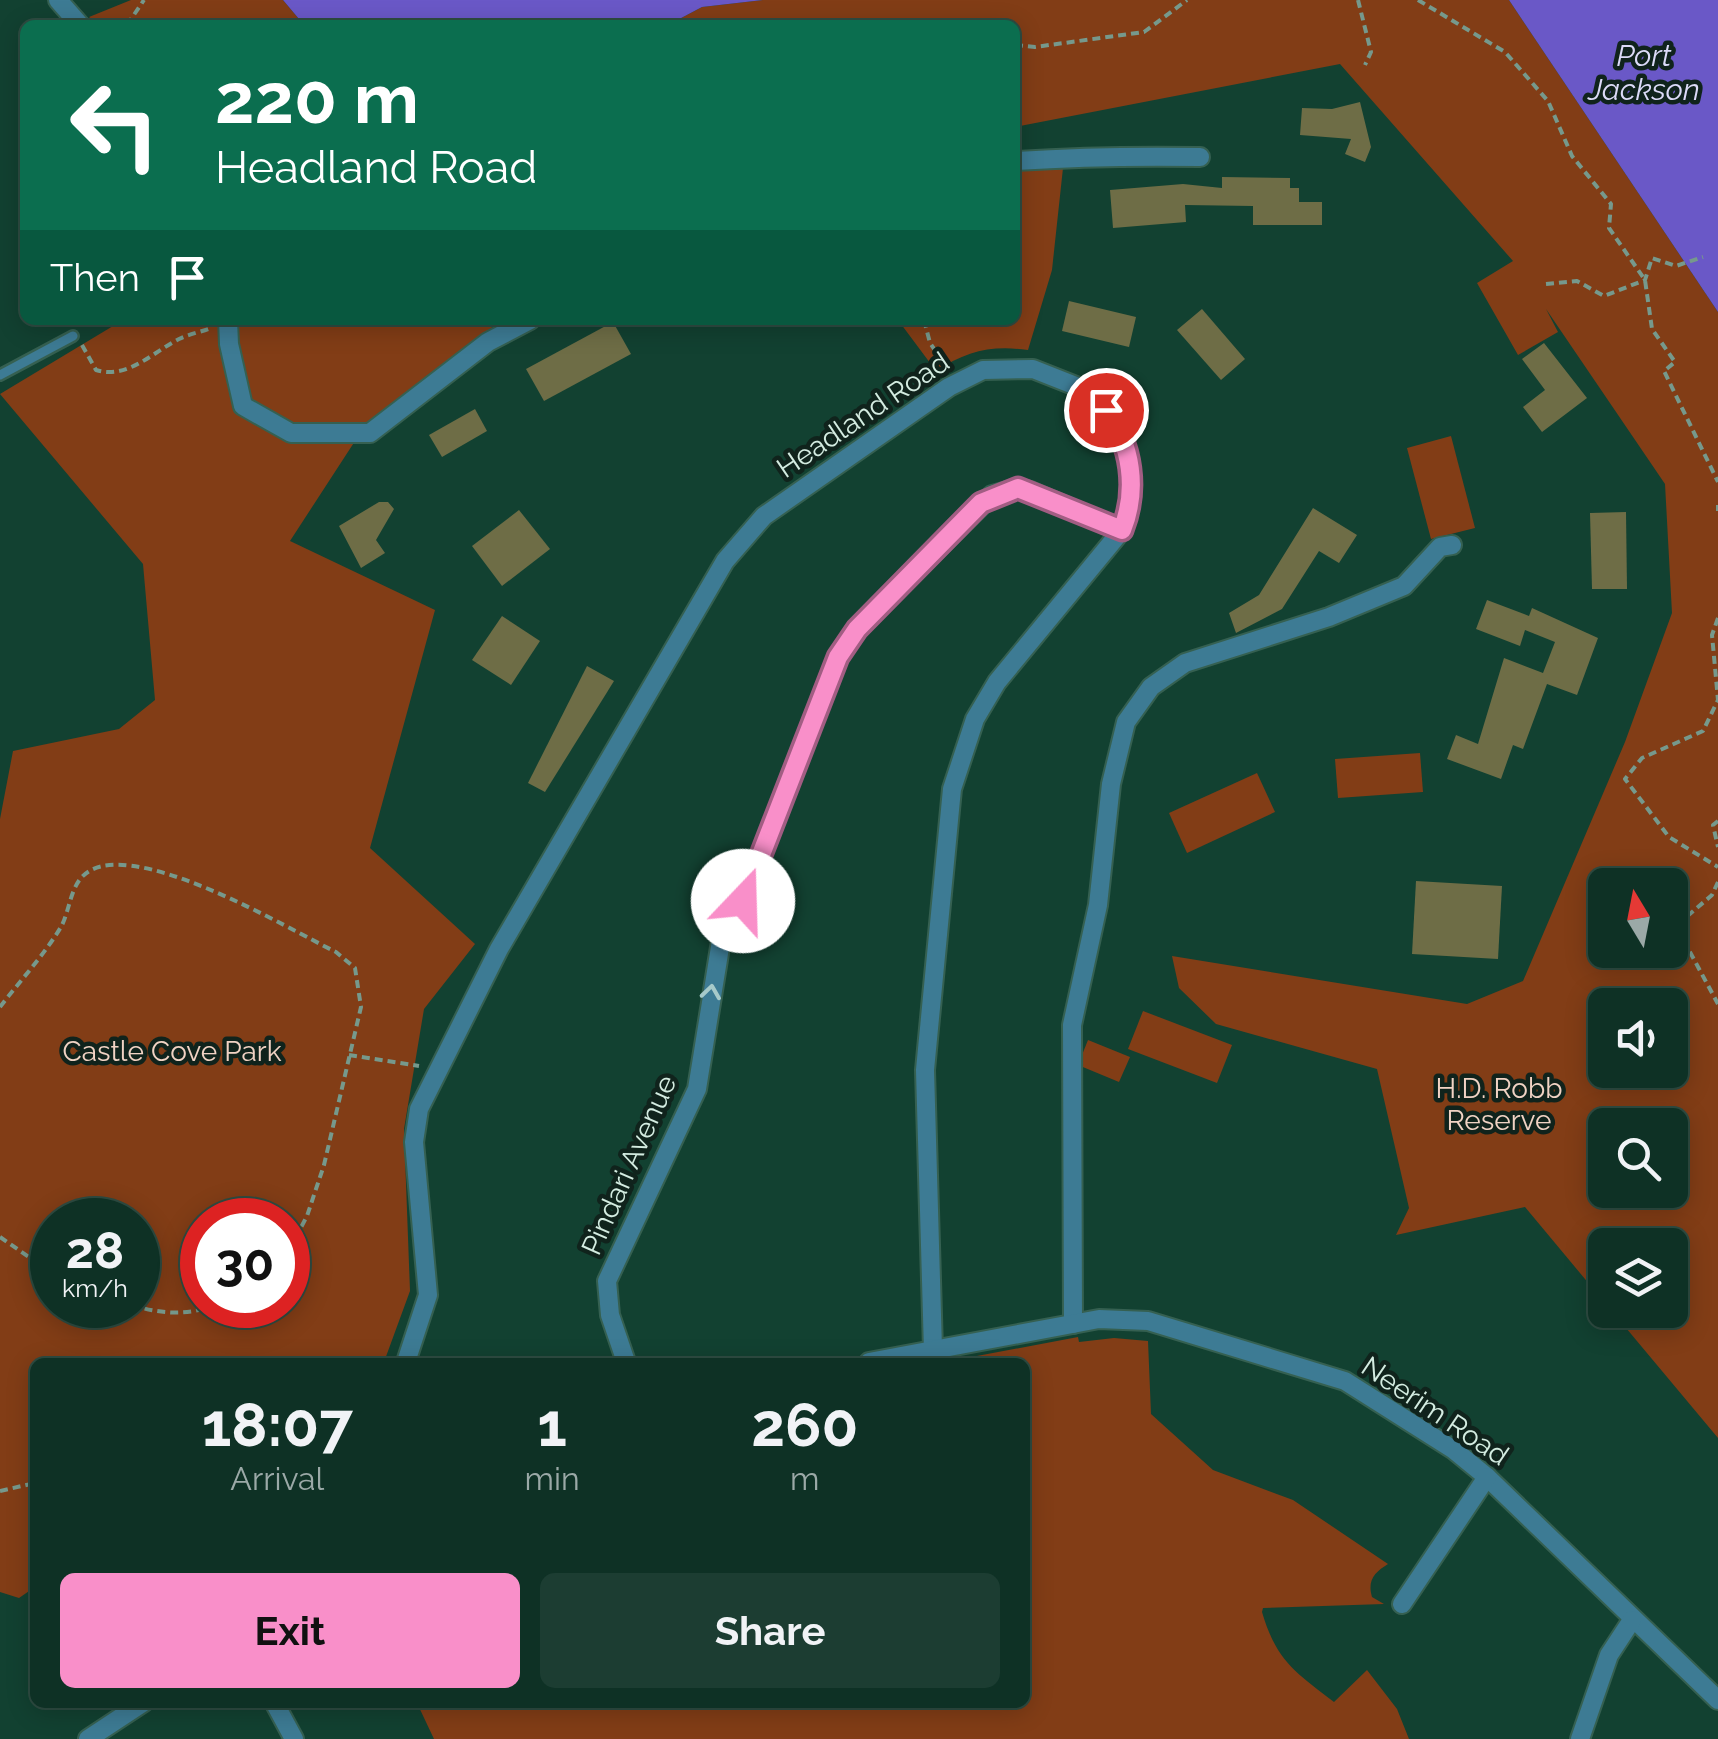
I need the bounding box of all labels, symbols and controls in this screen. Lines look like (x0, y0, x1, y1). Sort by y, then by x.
water label: Port Jackson (1586, 38, 1700, 107)
text: 220 m (215, 57, 419, 139)
icon: left (50, 60, 180, 190)
text: Headland Road (215, 141, 537, 194)
icon: arrive (160, 250, 215, 305)
text: Then (50, 255, 140, 300)
street label: Headland Road (771, 345, 955, 485)
pin (1064, 368, 1149, 453)
icon: arrive (1079, 383, 1134, 438)
position arrow (691, 849, 795, 953)
north arrow (1588, 868, 1688, 968)
map controls (1588, 868, 1688, 1328)
one-way arrow (700, 984, 721, 1001)
button: sound (1588, 988, 1688, 1088)
park label: Castle Cove Park (62, 1035, 282, 1068)
street label: Pindari Avenue (575, 1070, 683, 1260)
park label: H.D. Robb Reserve (1435, 1072, 1563, 1137)
button: search (1588, 1108, 1688, 1208)
speed limit sign: 30 (180, 1198, 310, 1328)
text: 28 (66, 1221, 124, 1280)
button: layers (1588, 1228, 1688, 1328)
text: km/h (62, 1273, 128, 1303)
street label: Neerim Road (1355, 1350, 1515, 1472)
text: 18:07 (202, 1390, 353, 1460)
text: 1 (537, 1390, 567, 1460)
text: 260 (751, 1390, 858, 1460)
text: Arrival (230, 1460, 324, 1497)
text: min (525, 1460, 580, 1497)
text: m (790, 1460, 819, 1497)
button: Exit (60, 1573, 520, 1688)
button: Share (540, 1573, 1000, 1688)

